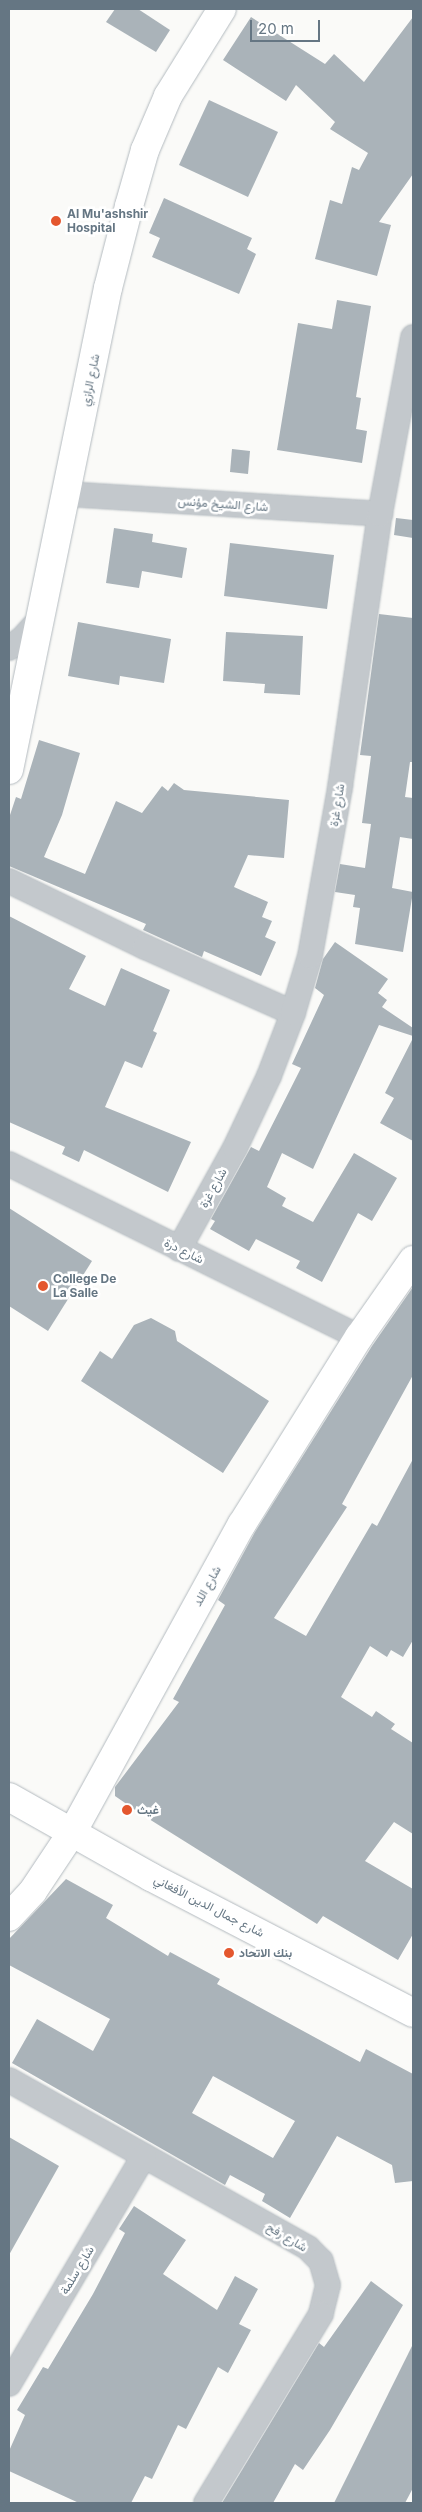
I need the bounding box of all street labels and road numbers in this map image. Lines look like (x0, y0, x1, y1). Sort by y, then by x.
street label: شارع الرازي (77, 353, 103, 407)
street label: شارع الشيخ مؤنس (177, 494, 269, 514)
street label: شارع غزة (327, 783, 347, 827)
street label: شارع غزة (196, 1166, 230, 1210)
street label: شارع درة (162, 1235, 206, 1267)
street label: شارع اللد (190, 1563, 224, 1609)
street label: شارع جمال الدين الأفغاني (152, 1872, 266, 1940)
street label: شارع رفح (264, 2219, 310, 2255)
street label: شارع سلمة (57, 2243, 97, 2297)

